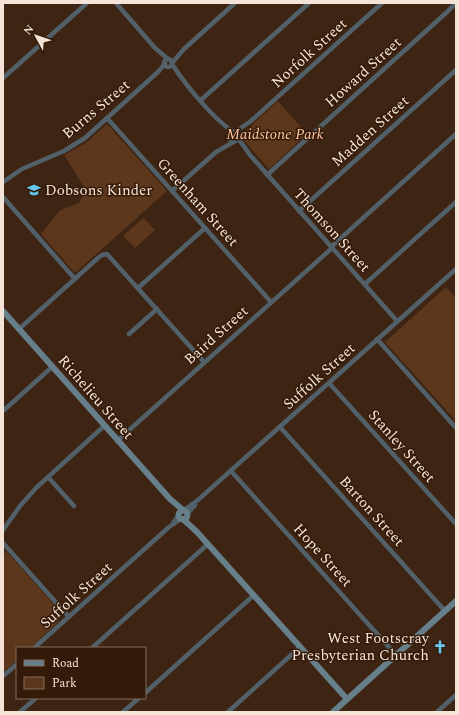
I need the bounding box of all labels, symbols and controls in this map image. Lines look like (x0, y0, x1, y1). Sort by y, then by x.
street label: Norfolk Street (266, 13, 352, 94)
north arrow (16, 16, 56, 56)
text: N (19, 21, 38, 39)
street label: Howard Street (320, 32, 407, 113)
street label: Burns Street (57, 74, 135, 145)
street label: Madden Street (326, 90, 414, 173)
park label: Maidstone Park (226, 123, 324, 146)
street label: Greenham Street (151, 153, 244, 252)
place label: Dobsons Kinder (45, 179, 152, 202)
school or university icon: Dobsons Kinder (26, 182, 42, 198)
street label: Thomson Street (288, 183, 376, 278)
street label: Baird Street (179, 300, 254, 370)
street label: Suffolk Street (278, 338, 361, 415)
street label: Richelieu Street (52, 350, 139, 445)
street label: Stanley Street (362, 405, 441, 488)
street label: Barton Street (333, 471, 410, 552)
street label: Hope Street (288, 518, 358, 592)
street label: Suffolk Street (35, 557, 118, 634)
place label: West Footscray Presbyterian Church (291, 627, 430, 667)
church icon: West Footscray Presbyterian Church (432, 639, 448, 655)
legend (16, 647, 146, 699)
text: Road (52, 654, 79, 673)
text: Park (52, 674, 77, 693)

